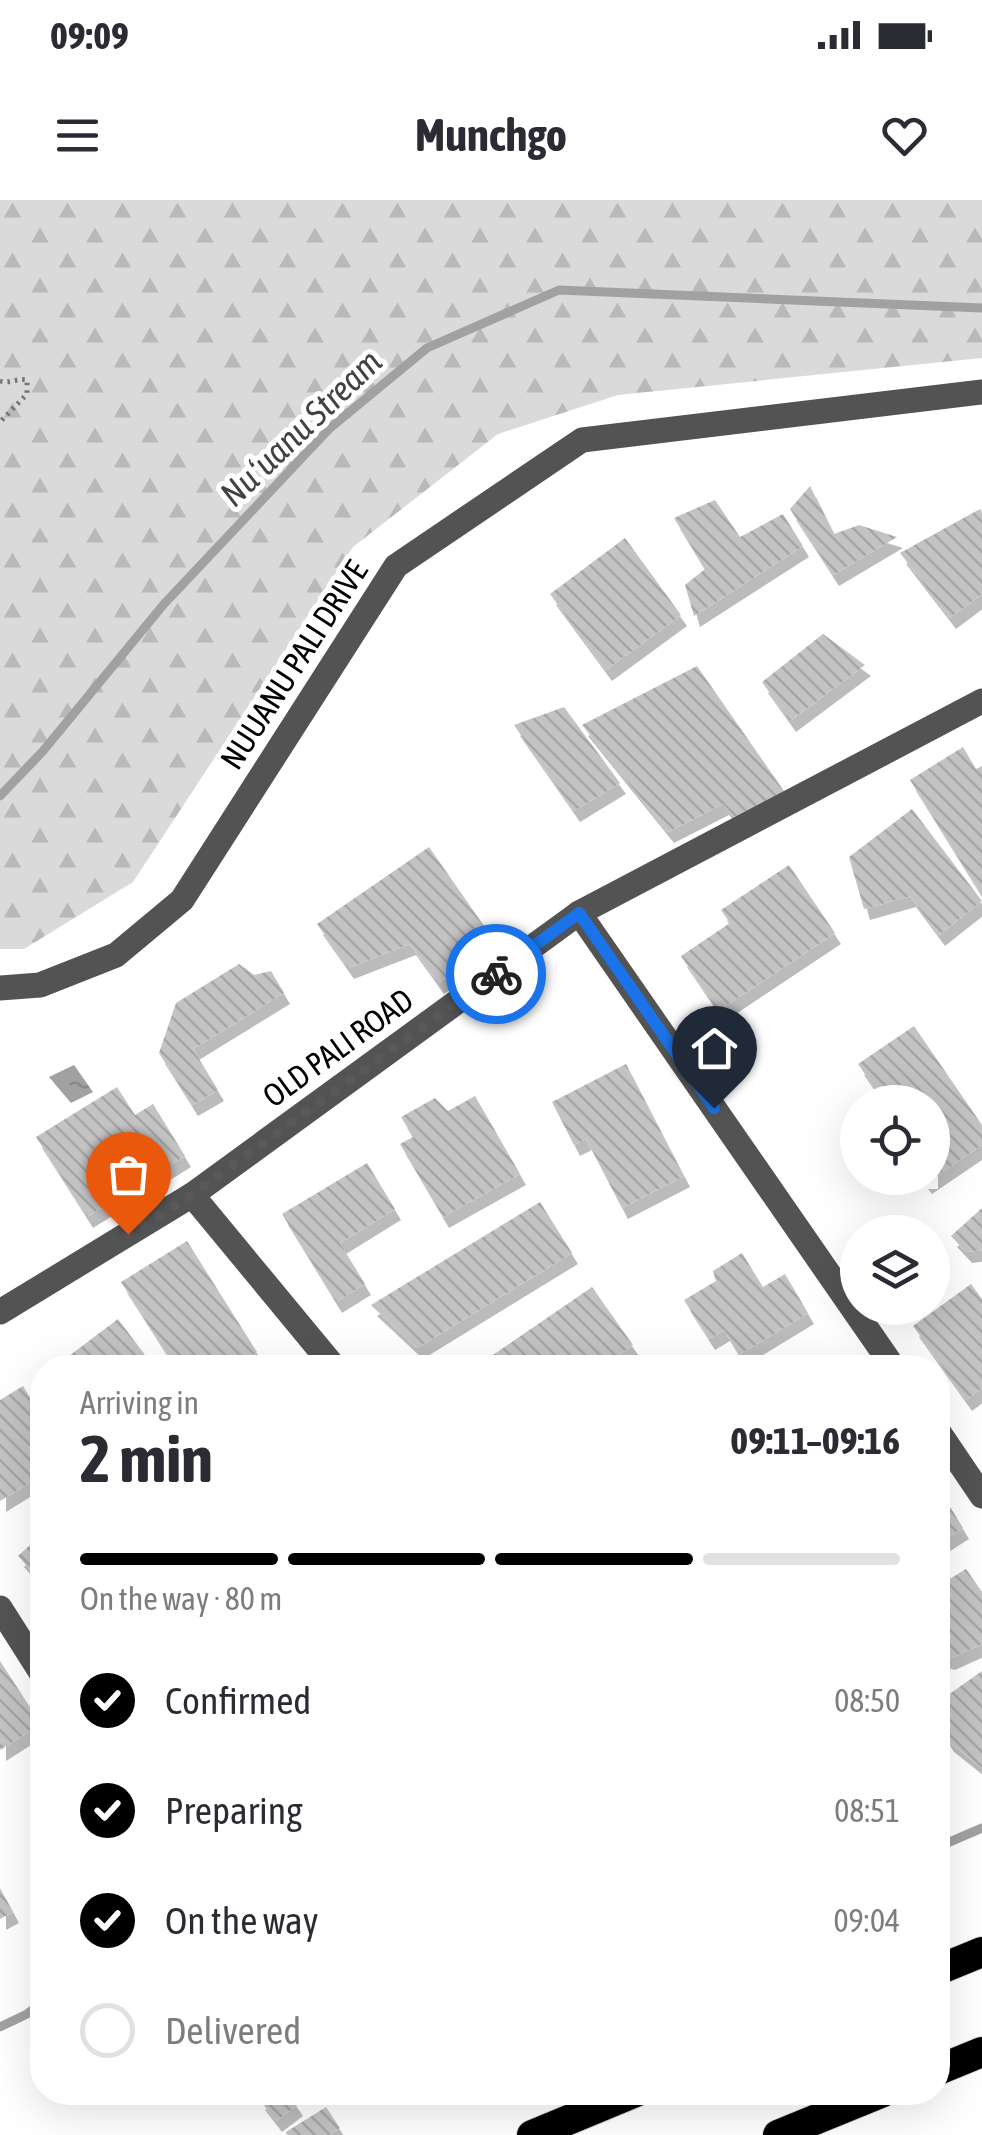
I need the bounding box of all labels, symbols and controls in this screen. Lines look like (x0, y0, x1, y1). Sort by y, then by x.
text: 09:09 (50, 14, 129, 57)
icon: menu (50, 108, 105, 163)
icon: heart (877, 108, 932, 163)
text: Munchgo (415, 109, 567, 161)
water label: Nuʻuanu Stream (212, 341, 389, 514)
street label: NUUANU PALI DRIVE (212, 553, 375, 776)
courier (446, 924, 546, 1024)
icon: bike (469, 947, 524, 1002)
street label: OLD PALI ROAD (255, 981, 420, 1114)
pin (672, 1006, 757, 1109)
icon: home (687, 1021, 742, 1076)
map controls (840, 1085, 950, 1325)
button: locate (840, 1085, 950, 1195)
pin (86, 1132, 171, 1235)
icon: bag (101, 1147, 156, 1202)
button: layers (840, 1215, 950, 1325)
text: Arriving in (80, 1384, 199, 1421)
text: 09:11–09:16 (730, 1419, 900, 1462)
text: 2 min (80, 1421, 213, 1496)
text: On the way · 80 m (80, 1580, 282, 1617)
icon: check (80, 1673, 135, 1728)
text: Confirmed (165, 1679, 311, 1722)
text: 08:50 (834, 1682, 900, 1719)
icon: check (80, 1783, 135, 1838)
text: Preparing (165, 1789, 303, 1832)
text: 08:51 (834, 1792, 900, 1829)
icon: check (80, 1893, 135, 1948)
text: On the way (165, 1899, 318, 1942)
text: 09:04 (834, 1902, 900, 1939)
text: Delivered (165, 2009, 301, 2052)

